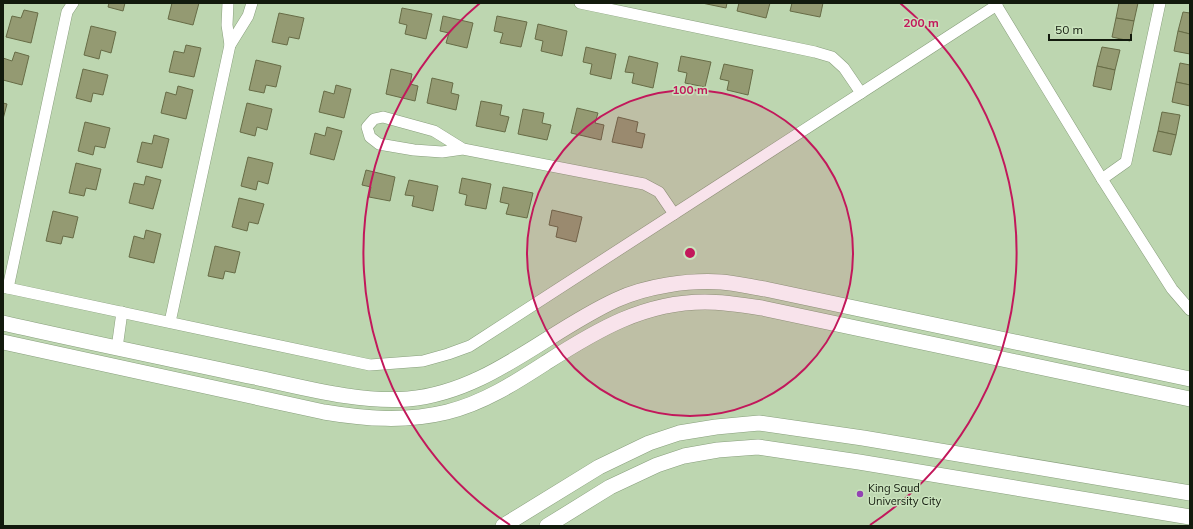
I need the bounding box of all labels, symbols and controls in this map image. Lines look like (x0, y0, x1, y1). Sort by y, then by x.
text: 200 m (903, 15, 939, 30)
scale bar (1049, 16, 1131, 42)
text: 50 m (1055, 22, 1083, 37)
text: 100 m (672, 82, 708, 97)
centre of rings (683, 246, 697, 260)
place label: King Saud University City (868, 481, 942, 508)
marker: King Saud University City (855, 489, 865, 499)

